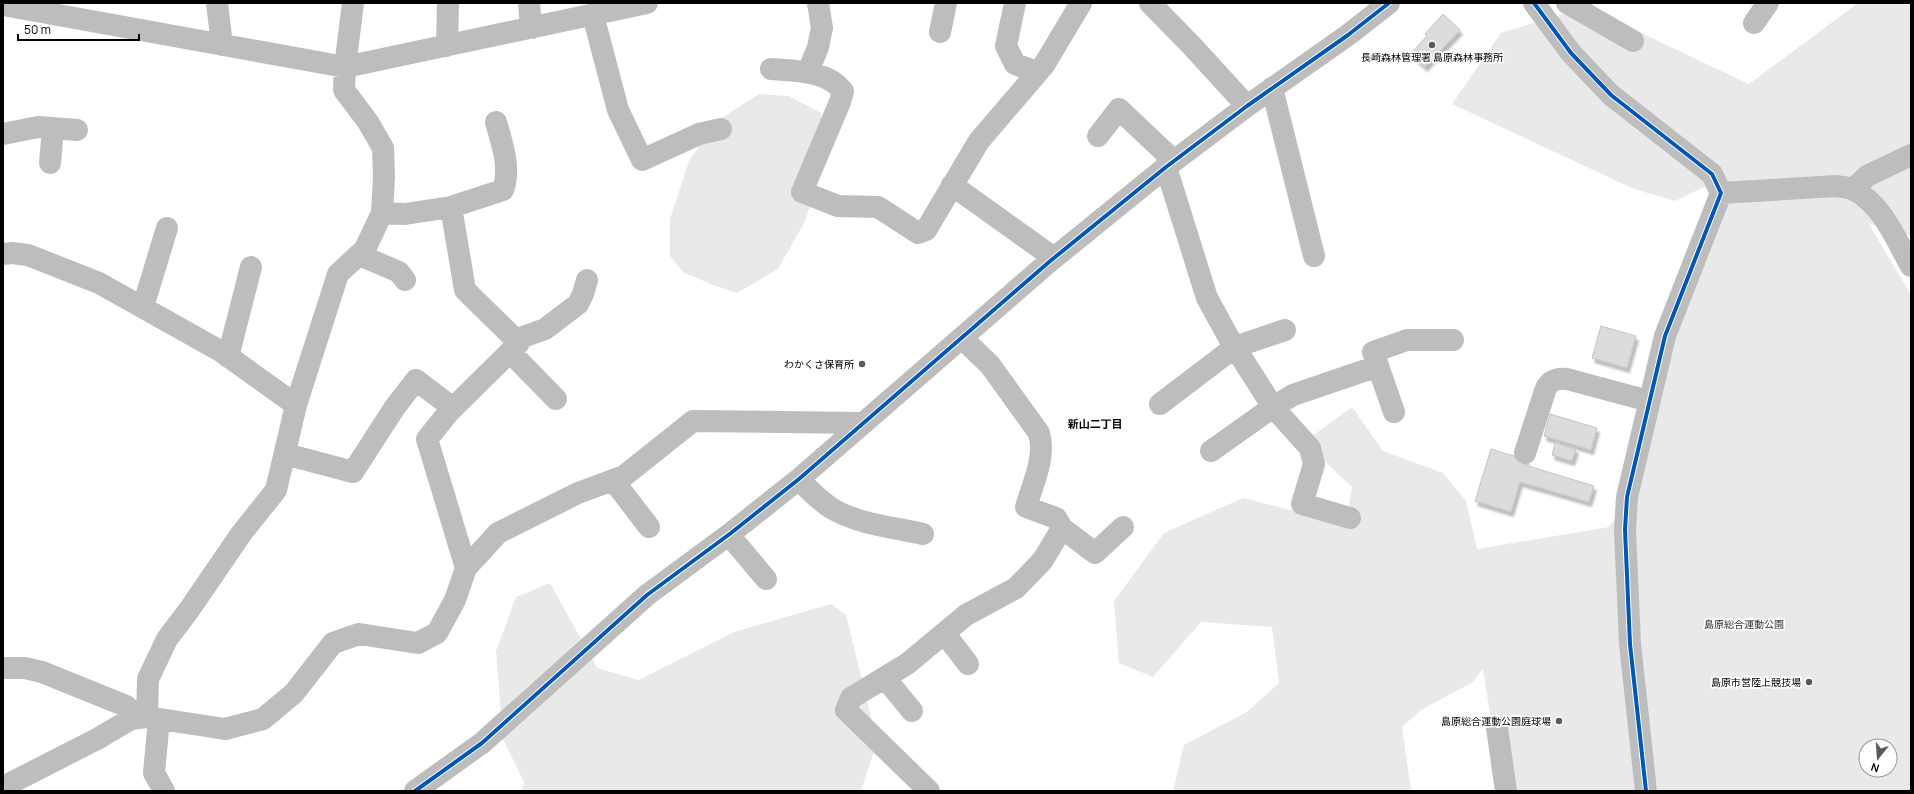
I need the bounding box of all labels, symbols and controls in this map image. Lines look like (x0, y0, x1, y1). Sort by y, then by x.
scale bar (18, 16, 139, 42)
text: 50 m (24, 21, 51, 38)
marker: 長崎森林管理署 島原森林事務所 (1427, 40, 1437, 50)
place label: 長崎森林管理署 島原森林事務所 (1361, 50, 1503, 64)
place label: わかくさ保育所 (784, 357, 854, 371)
marker: わかくさ保育所 (857, 359, 867, 369)
district label: 新山二丁目 (1068, 416, 1123, 431)
park label: 島原総合運動公園 (1704, 617, 1784, 631)
place label: 島原市営陸上競技場 (1711, 675, 1801, 689)
marker: 島原市営陸上競技場 (1804, 677, 1814, 687)
place label: 島原総合運動公園庭球場 (1441, 714, 1551, 728)
marker: 島原総合運動公園庭球場 (1554, 716, 1564, 726)
north arrow (1858, 738, 1898, 778)
text: N (1869, 760, 1881, 776)

